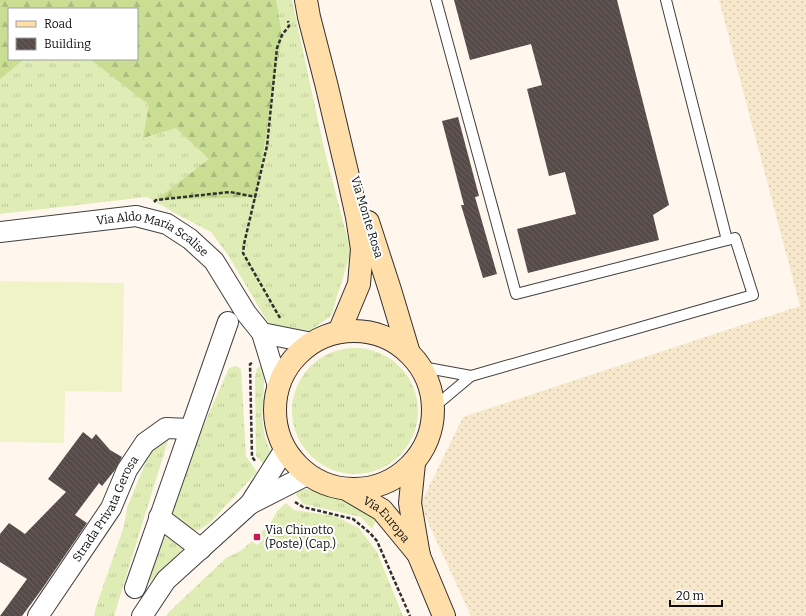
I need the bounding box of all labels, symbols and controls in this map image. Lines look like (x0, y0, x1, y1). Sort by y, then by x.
legend (8, 8, 138, 60)
text: Road (44, 17, 72, 31)
text: Building (44, 37, 91, 51)
street label: Via Monte Rosa (348, 174, 386, 260)
street label: Via Aldo Maria Scalise (96, 209, 211, 259)
street label: Strada Privata Gerosa (70, 453, 142, 564)
street label: Via Europa (361, 493, 413, 546)
place label: Via Chinotto (Poste) (Cap.) (265, 523, 336, 551)
marker: Via Chinotto (Poste) (Cap.) (252, 532, 262, 542)
scale bar (670, 582, 722, 608)
text: 20 m (676, 589, 705, 603)

